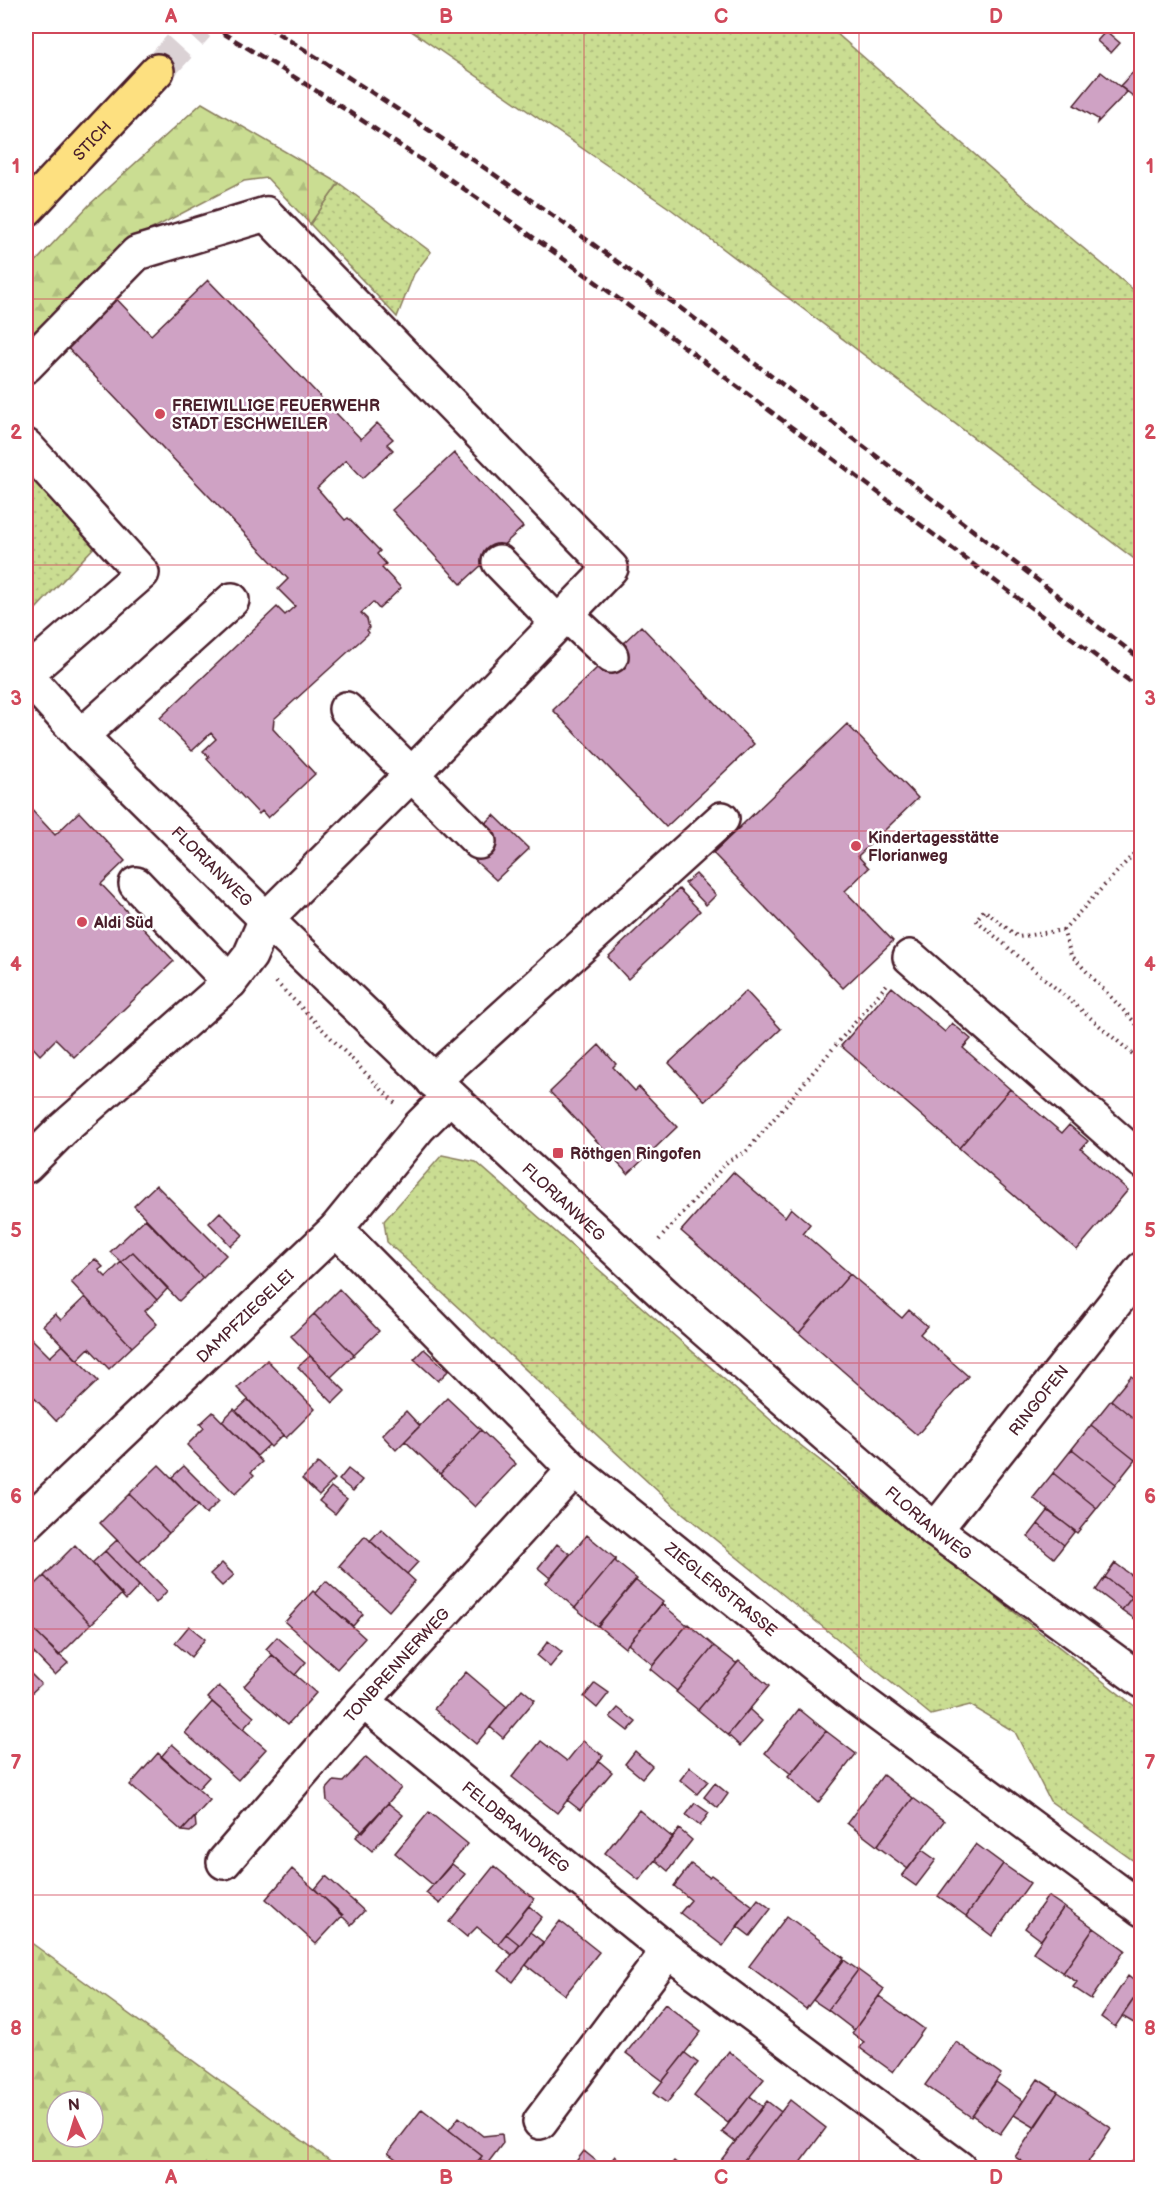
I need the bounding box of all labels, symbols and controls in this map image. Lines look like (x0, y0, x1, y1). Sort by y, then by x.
text: A (164, 5, 178, 29)
text: B (439, 5, 453, 29)
text: C (714, 5, 728, 29)
text: D (989, 5, 1003, 29)
street label: STICH (70, 118, 116, 165)
text: 1 (12, 155, 20, 179)
text: 1 (1146, 155, 1154, 179)
place label: FREIWILLIGE FEUERWEHR STADT ESCHWEILER (172, 397, 380, 434)
marker: FREIWILLIGE FEUERWEHR STADT ESCHWEILER (153, 407, 167, 421)
text: 2 (10, 421, 22, 445)
text: 2 (1144, 421, 1156, 445)
text: 3 (10, 687, 22, 711)
text: 3 (1144, 687, 1156, 711)
street label: FLORIANWEG (167, 823, 256, 911)
place label: Kindertagesstätte Florianweg (868, 829, 999, 866)
marker: Kindertagesstätte Florianweg (849, 839, 863, 853)
place label: Aldi Süd (93, 914, 153, 933)
marker: Aldi Süd (75, 915, 89, 929)
text: 4 (10, 953, 22, 977)
text: 4 (1144, 953, 1156, 977)
place label: Röthgen Ringofen (570, 1145, 701, 1164)
marker: Röthgen Ringofen (551, 1146, 565, 1160)
street label: FLORIANWEG (518, 1160, 608, 1246)
text: 5 (10, 1219, 22, 1243)
text: 5 (1144, 1219, 1156, 1243)
street label: DAMPFZIEGELEI (193, 1266, 298, 1367)
street label: RINGOFEN (1006, 1362, 1073, 1440)
street label: FLORIANWEG (881, 1483, 975, 1564)
text: 6 (10, 1485, 22, 1509)
text: 6 (1144, 1485, 1156, 1509)
street label: ZIEGLERSTRASSE (660, 1539, 780, 1641)
street label: TONBRENNERWEG (341, 1605, 454, 1727)
text: 7 (10, 1751, 22, 1775)
text: 7 (1144, 1751, 1156, 1775)
street label: FELDBRANDWEG (458, 1778, 573, 1877)
text: 8 (10, 2017, 22, 2041)
text: 8 (1144, 2017, 1156, 2041)
north arrow (45, 2089, 105, 2149)
text: N (67, 2096, 81, 2115)
text: A (164, 2166, 178, 2190)
text: B (439, 2166, 453, 2190)
text: C (714, 2166, 728, 2190)
text: D (989, 2166, 1003, 2190)

